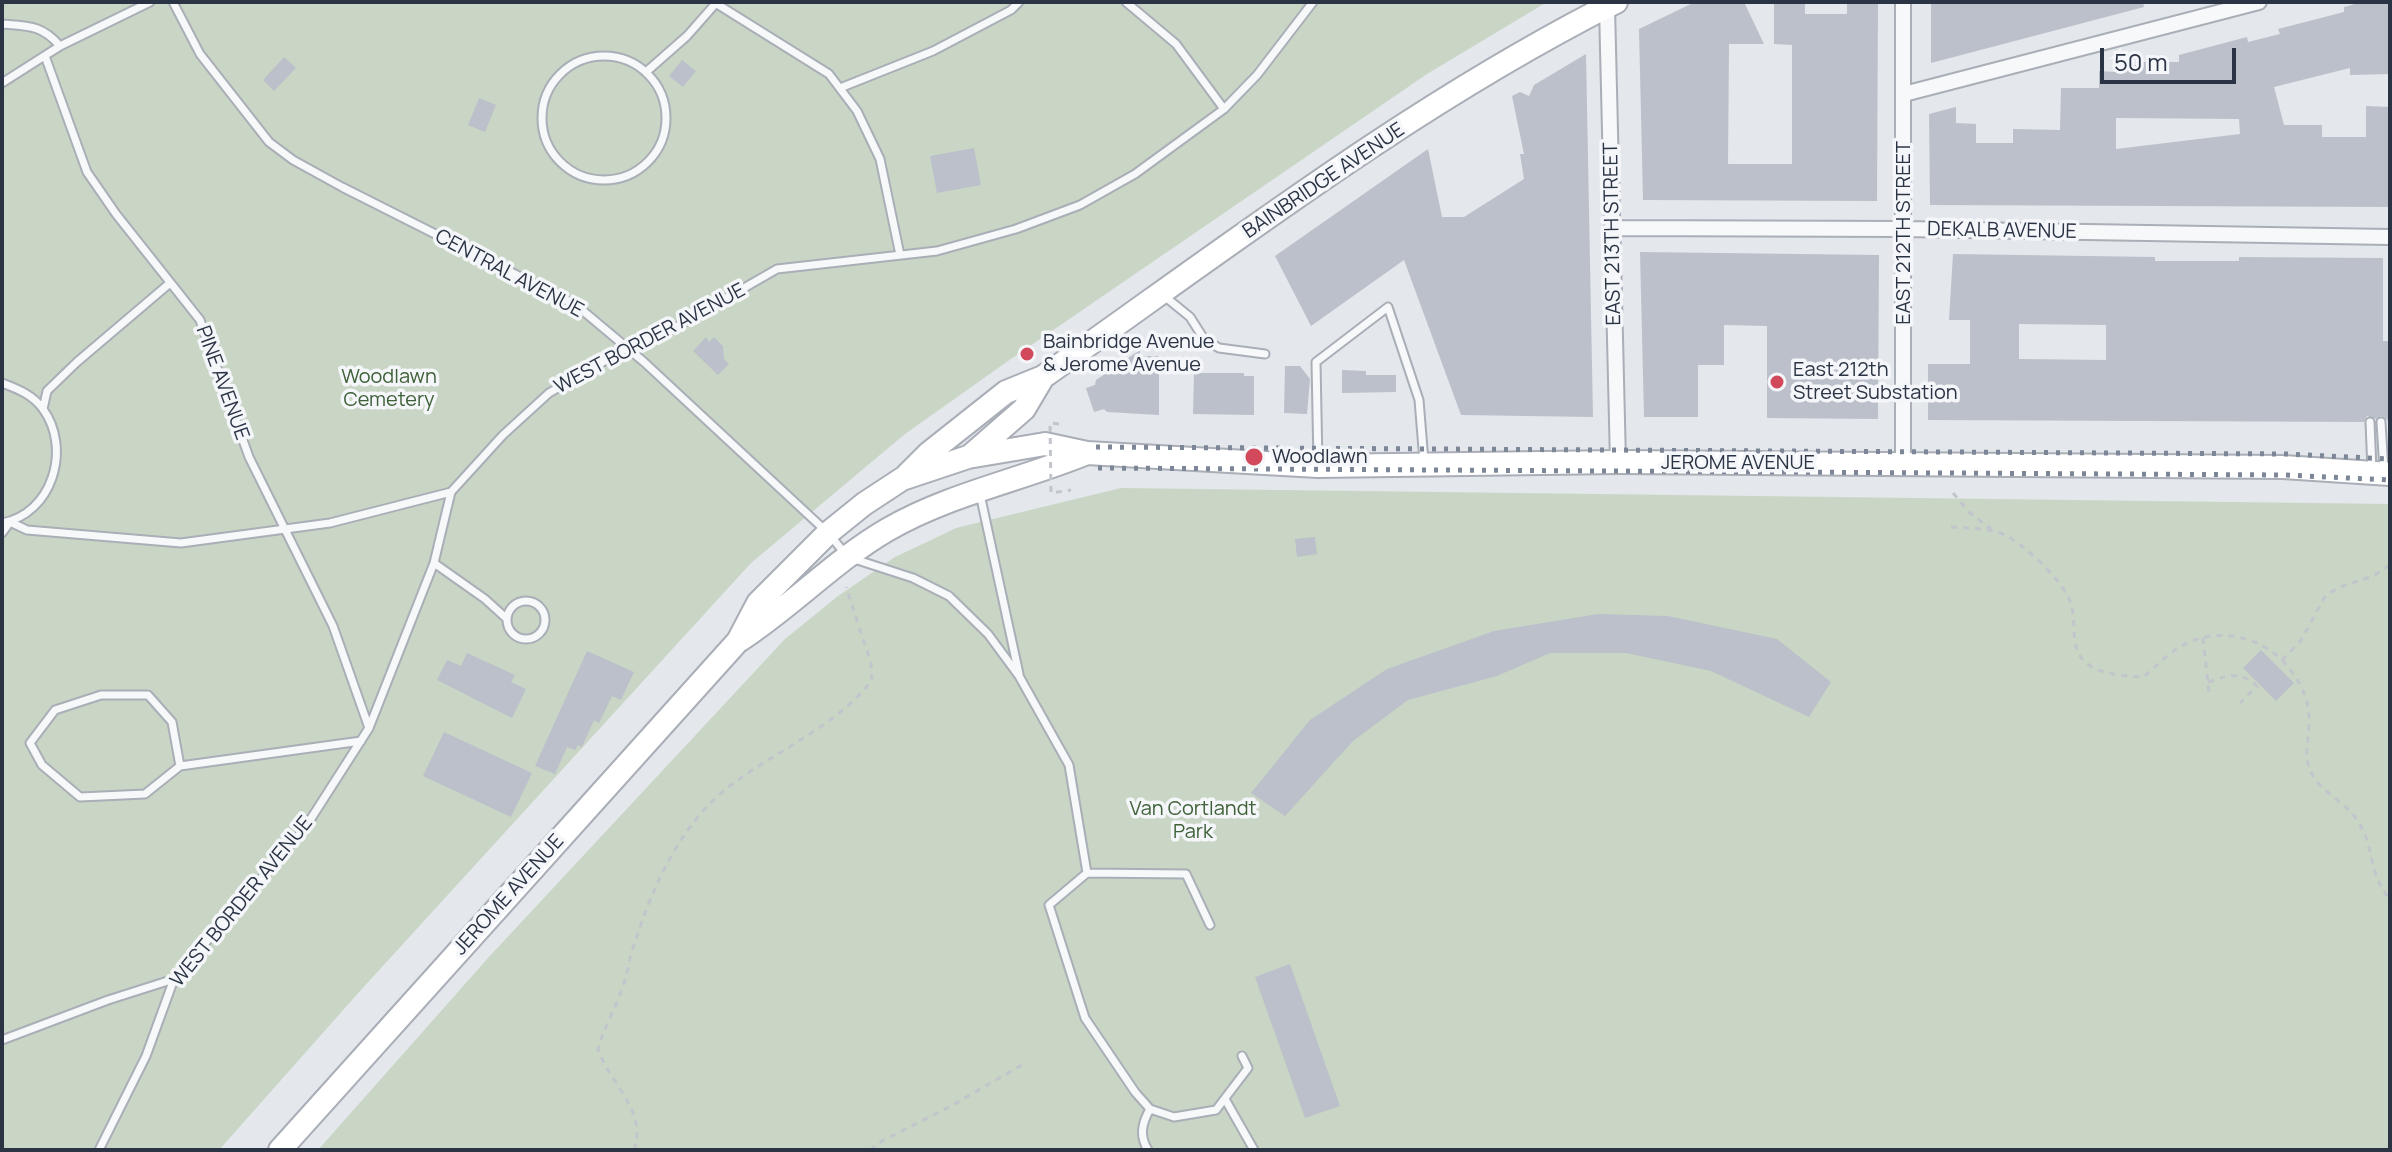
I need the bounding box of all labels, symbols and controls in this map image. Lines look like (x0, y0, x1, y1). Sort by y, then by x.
scale bar (2104, 32, 2240, 82)
text: 50 m (2114, 45, 2168, 78)
street label: BAINBRIDGE AVENUE (1239, 118, 1409, 244)
street label: EAST 212TH STREET (1892, 141, 1916, 325)
street label: EAST 213TH STREET (1599, 142, 1627, 326)
street label: DEKALB AVENUE (1927, 218, 2077, 244)
street label: CENTRAL AVENUE (431, 225, 587, 323)
street label: WEST BORDER AVENUE (551, 279, 749, 399)
street label: PINE AVENUE (190, 323, 254, 443)
place label: Bainbridge Avenue & Jerome Avenue (1043, 330, 1214, 377)
marker: Bainbridge Avenue & Jerome Avenue (1018, 345, 1036, 363)
place label: East 212th Street Substation (1793, 358, 1958, 405)
park label: Woodlawn Cemetery (341, 365, 437, 412)
marker: East 212th Street Substation (1768, 373, 1786, 391)
place label: Woodlawn (1272, 445, 1368, 469)
marker: Woodlawn (1243, 446, 1265, 468)
street label: JEROME AVENUE (1661, 451, 1815, 475)
park label: Van Cortlandt Park (1130, 797, 1256, 844)
street label: WEST BORDER AVENUE (166, 812, 318, 992)
street label: JEROME AVENUE (449, 830, 569, 960)

